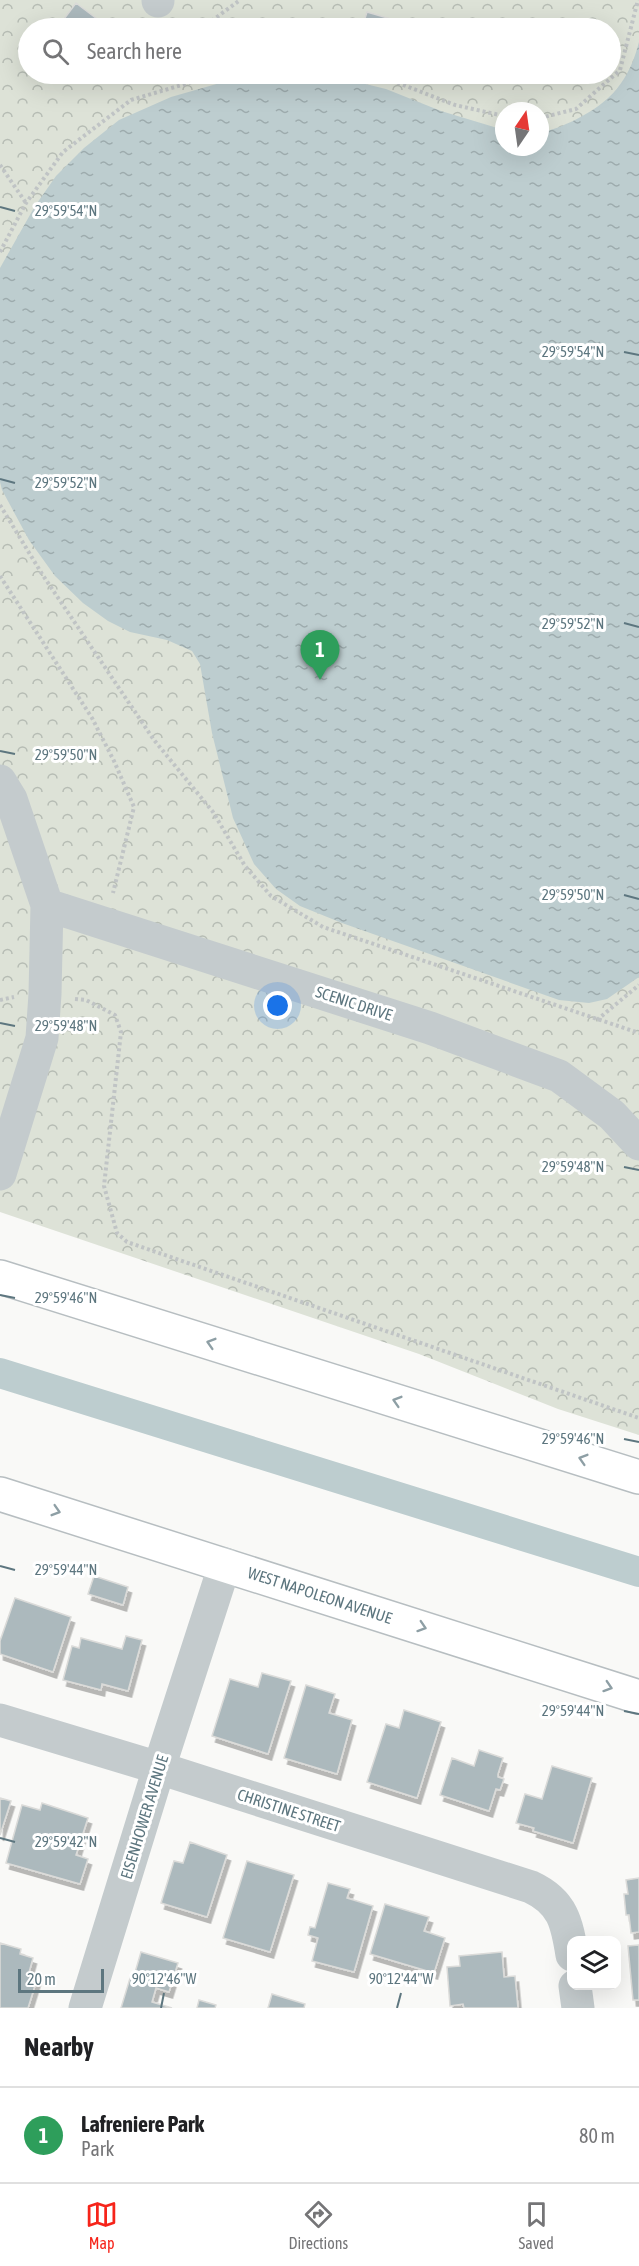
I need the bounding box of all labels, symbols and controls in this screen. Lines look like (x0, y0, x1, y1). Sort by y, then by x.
search box (18, 18, 621, 84)
icon: search (39, 35, 72, 68)
text: Search here (87, 38, 182, 64)
north arrow (495, 102, 549, 156)
text: 29°59'54"N (35, 202, 97, 219)
text: 29°59'54"N (542, 343, 604, 360)
text: 29°59'52"N (35, 474, 97, 491)
text: 29°59'52"N (542, 615, 604, 632)
pin: 1 (300, 630, 340, 680)
text: 29°59'50"N (35, 746, 97, 763)
text: 29°59'50"N (542, 886, 604, 903)
street label: SCENIC DRIVE (313, 982, 395, 1024)
your location (263, 991, 292, 1020)
text: 29°59'48"N (35, 1017, 97, 1034)
text: 29°59'48"N (542, 1158, 604, 1175)
text: 29°59'46"N (35, 1289, 97, 1306)
one-way arrow (206, 1338, 217, 1350)
one-way arrow (392, 1396, 403, 1408)
text: 29°59'46"N (542, 1430, 604, 1447)
one-way arrow (578, 1454, 589, 1466)
one-way arrow (50, 1504, 61, 1517)
text: 29°59'44"N (35, 1561, 97, 1578)
street label: WEST NAPOLEON AVENUE (246, 1563, 395, 1627)
one-way arrow (416, 1620, 427, 1632)
one-way arrow (602, 1679, 613, 1692)
text: 29°59'44"N (542, 1702, 604, 1719)
street label: EISENHOWER AVENUE (117, 1753, 171, 1881)
street label: CHRISTINE STREET (235, 1785, 343, 1835)
text: 29°59'42"N (35, 1833, 97, 1850)
map controls (567, 1936, 621, 1990)
button: layers (567, 1936, 621, 1990)
scale bar (18, 1966, 104, 1994)
text: 20 m (27, 1970, 56, 1988)
text: 90°12'46"W (132, 1970, 196, 1987)
text: 90°12'44"W (369, 1970, 433, 1987)
text: Nearby (24, 2032, 94, 2062)
text: Lafreniere Park (81, 2111, 204, 2137)
text: 1 (39, 2124, 48, 2147)
text: 80 m (579, 2124, 615, 2147)
text: Park (81, 2137, 114, 2160)
tab: Map (85, 2198, 118, 2252)
tab: Directions (288, 2198, 348, 2252)
tab: Saved (518, 2198, 554, 2252)

